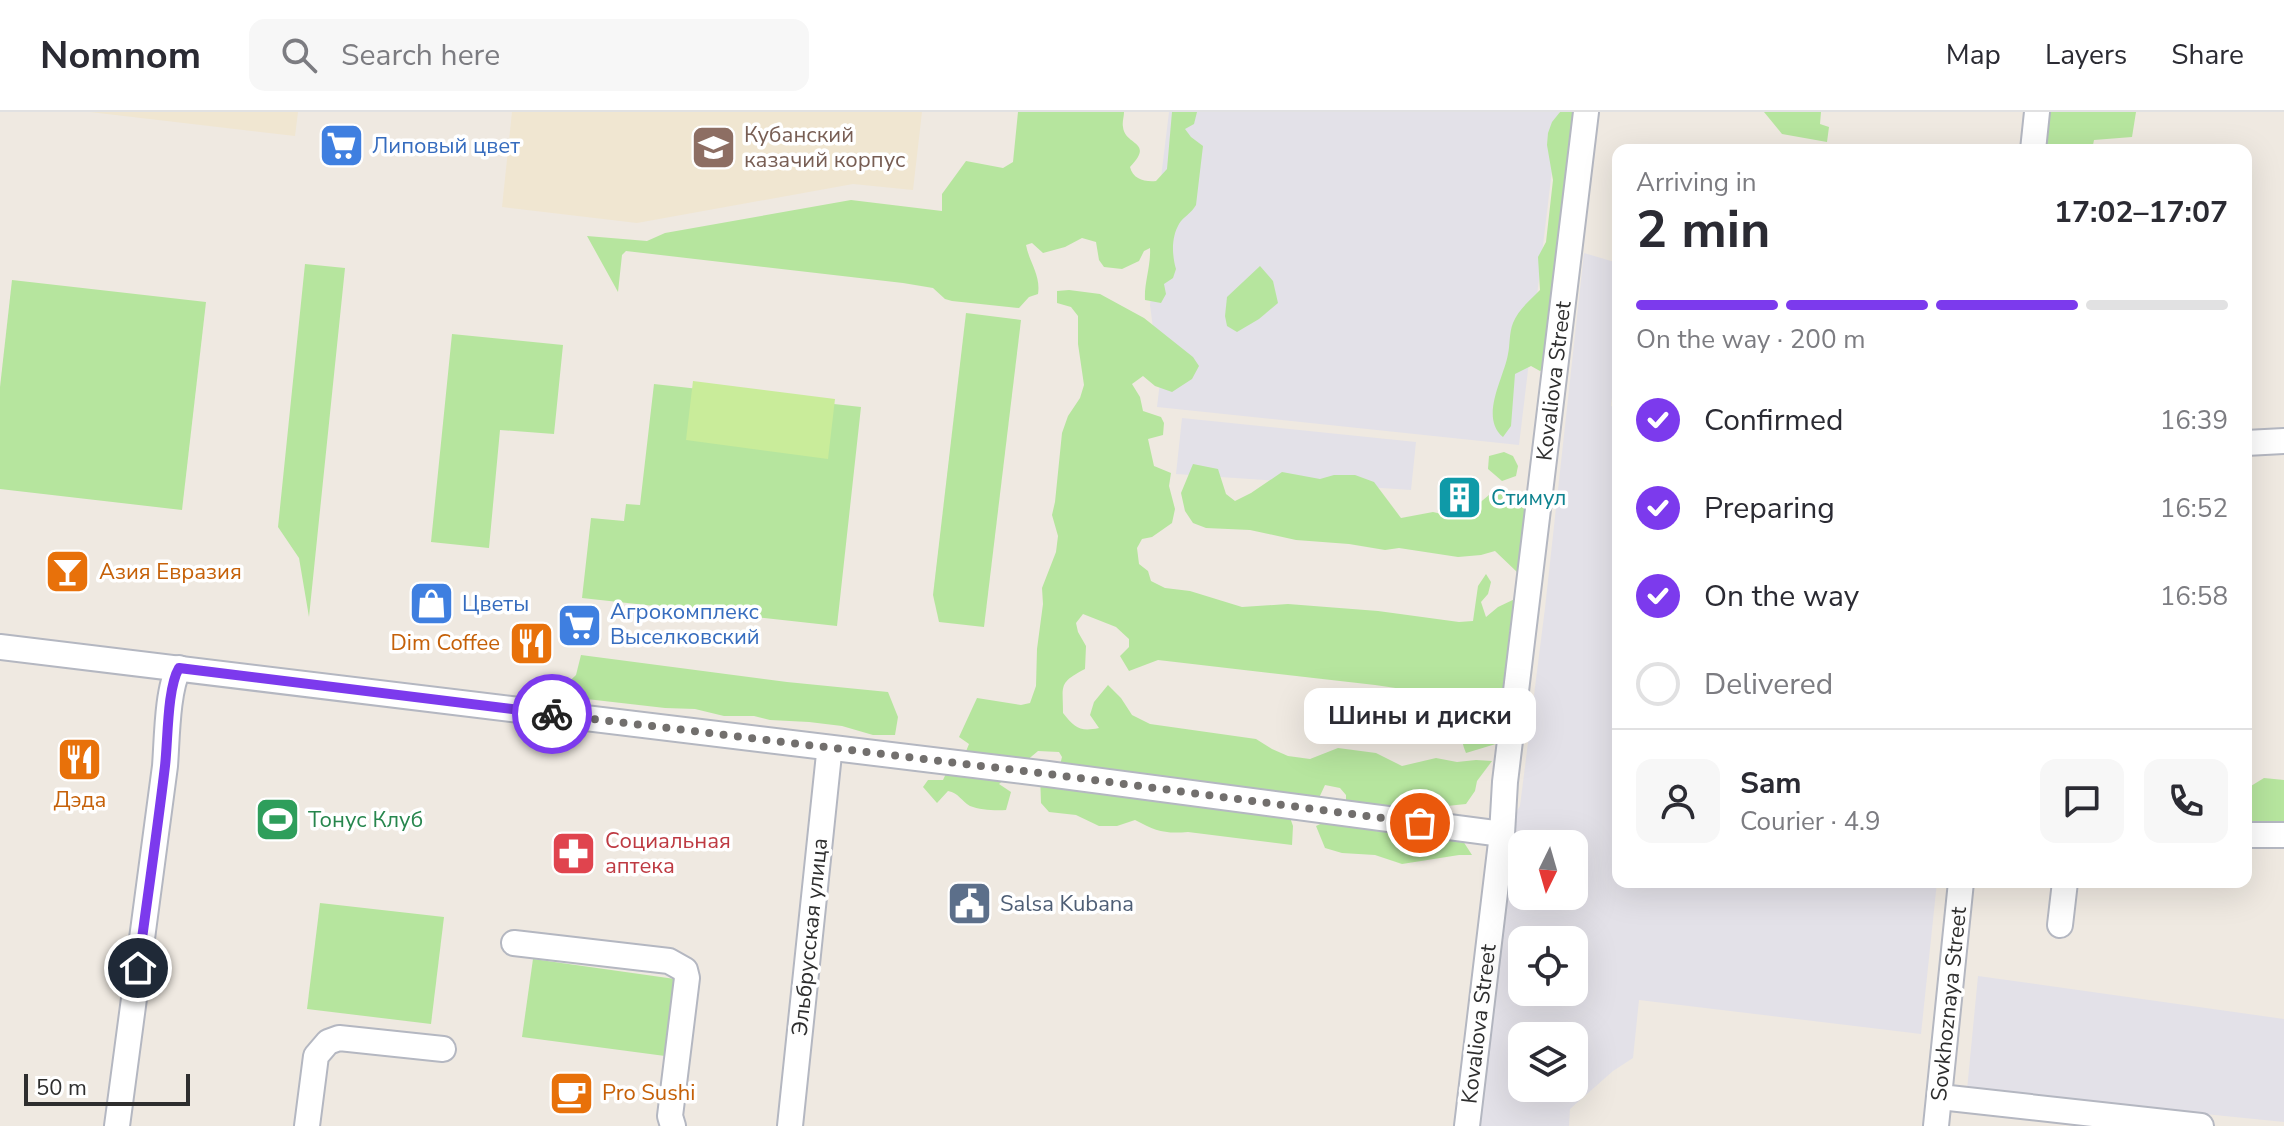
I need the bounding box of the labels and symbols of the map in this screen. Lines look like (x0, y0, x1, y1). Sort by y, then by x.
place label: Кубанский казачий корпус (744, 120, 905, 175)
supermarket icon: Липовый цвет (317, 122, 365, 170)
school or university icon: Кубанский казачий корпус (689, 124, 737, 172)
place label: Липовый цвет (372, 131, 520, 161)
street label: Kovaliova Street (1529, 299, 1579, 462)
building icon: Стимул (1436, 474, 1484, 522)
place label: Стимул (1491, 483, 1566, 513)
bar icon: Азия Евразия (44, 548, 92, 596)
place label: Азия Евразия (99, 557, 242, 587)
shop icon: Цветы (407, 580, 455, 628)
place label: Цветы (462, 589, 529, 619)
place label: Агрокомплекс Выселковский (610, 597, 760, 652)
supermarket icon: Агрокомплекс Выселковский (555, 601, 603, 649)
restaurant icon: Dim Coffee (507, 619, 555, 667)
place label: Dim Coffee (391, 628, 500, 658)
courier (512, 674, 592, 754)
callout: Шины и диски (1304, 687, 1536, 743)
restaurant icon: Дэда (56, 735, 104, 783)
place label: Дэда (54, 785, 106, 815)
pin (1386, 789, 1454, 857)
sports icon: Тонус Клуб (253, 796, 301, 844)
place label: Тонус Клуб (308, 805, 423, 835)
place label: Социальная аптека (605, 826, 731, 881)
pharmacy icon: Социальная аптека (550, 830, 598, 878)
north arrow (1508, 830, 1588, 910)
street label: Эльбрусская улица (785, 837, 835, 1037)
public building icon: Salsa Kubana (945, 880, 993, 928)
place label: Salsa Kubana (1000, 889, 1134, 919)
street label: Sovkhoznaya Street (1924, 905, 1974, 1103)
pin (104, 934, 172, 1002)
street label: Kovaliova Street (1454, 942, 1504, 1105)
cafe icon: Pro Sushi (547, 1069, 595, 1117)
scale bar (24, 1070, 190, 1106)
place label: Pro Sushi (602, 1078, 695, 1108)

